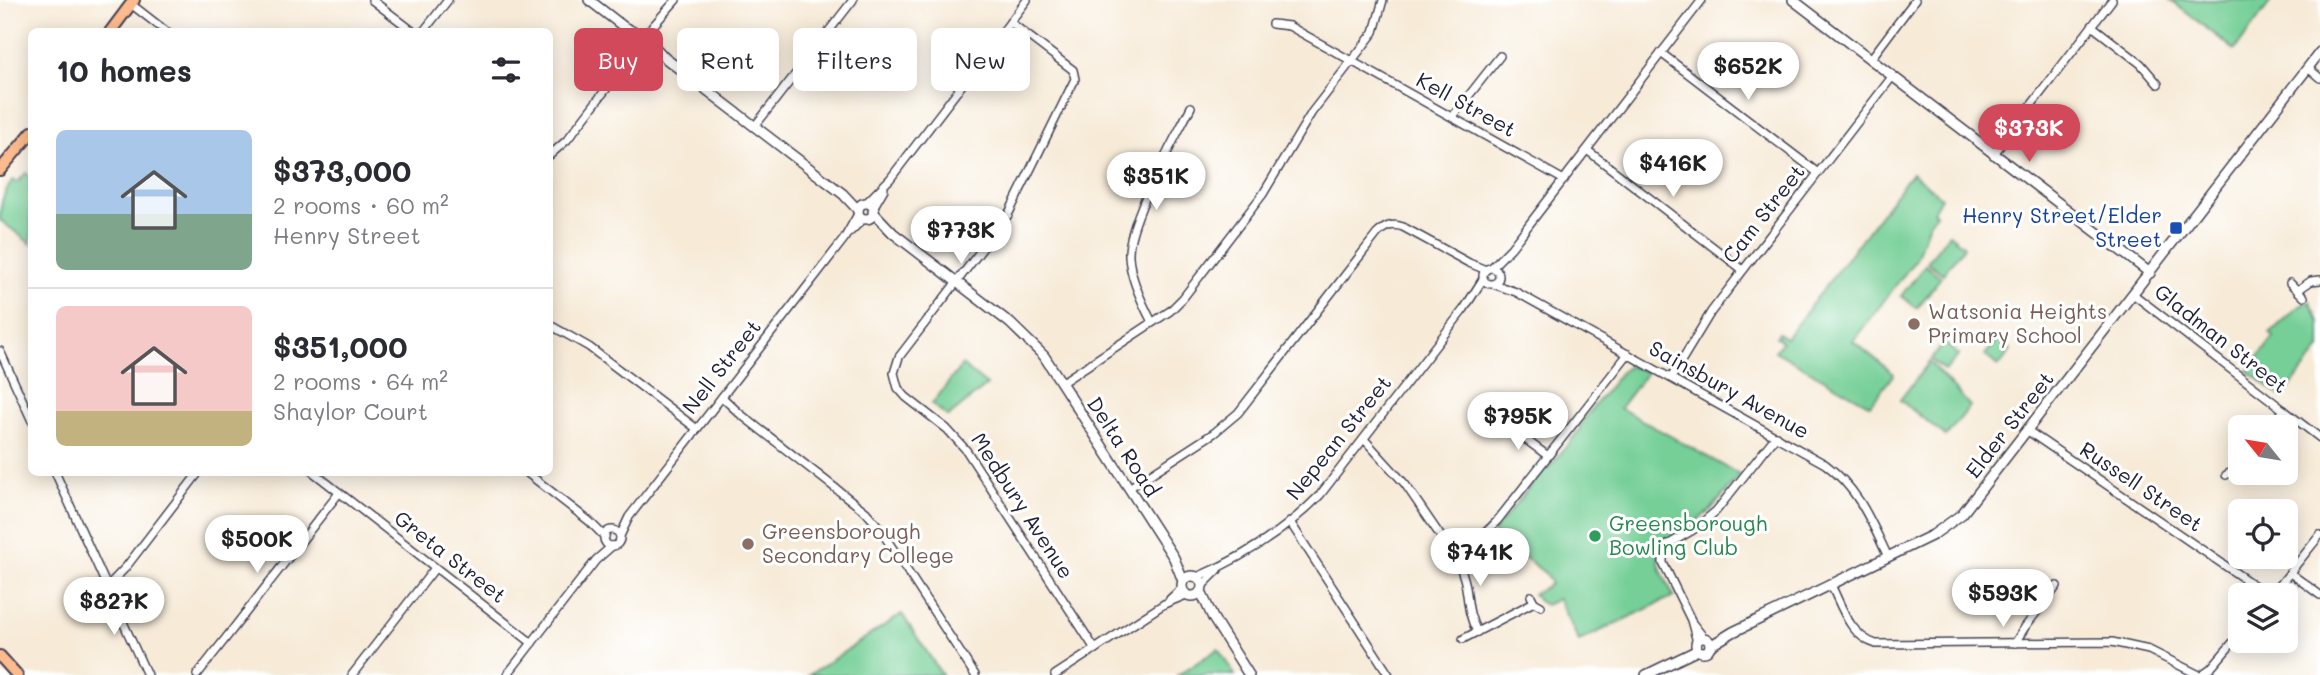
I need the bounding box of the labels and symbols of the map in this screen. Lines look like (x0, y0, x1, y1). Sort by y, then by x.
pin: $652K (1699, 42, 1797, 102)
street label: Kell Street (1412, 65, 1521, 142)
pin: $373K (1980, 104, 2078, 164)
pin: $416K (1624, 140, 1722, 199)
pin: $351K (1107, 152, 1205, 212)
street label: Cam Street (1716, 158, 1810, 268)
place label: Henry Street/Elder Street (1962, 201, 2162, 252)
pin: $773K (912, 206, 1010, 266)
marker: Henry Street/Elder Street (2168, 220, 2184, 236)
street label: Gladman Street (2150, 277, 2294, 398)
place label: Watsonia Heights Primary School (1928, 297, 2107, 348)
street label: Nell Street (676, 313, 766, 419)
marker: Watsonia Heights Primary School (1906, 316, 1922, 332)
street label: Sainsbury Avenue (1645, 334, 1815, 444)
street label: Elder Street (1959, 365, 2059, 483)
street label: Nepean Street (1279, 369, 1396, 505)
street label: Delta Road (1082, 391, 1167, 501)
pin: $795K (1469, 392, 1567, 452)
north arrow (2228, 415, 2298, 485)
street label: Medbury Avenue (966, 427, 1081, 583)
street label: Russell Street (2075, 435, 2208, 537)
street label: Greta Street (389, 504, 512, 608)
place label: Greensborough Bowling Club (1609, 509, 1767, 560)
pin: $500K (208, 516, 306, 575)
place label: Greensborough Secondary College (762, 517, 954, 568)
pin: $741K (1431, 528, 1529, 588)
marker: Greensborough Bowling Club (1587, 528, 1603, 544)
marker: Greensborough Secondary College (740, 536, 756, 552)
pin: $593K (1954, 570, 2052, 629)
pin: $827K (65, 578, 163, 637)

